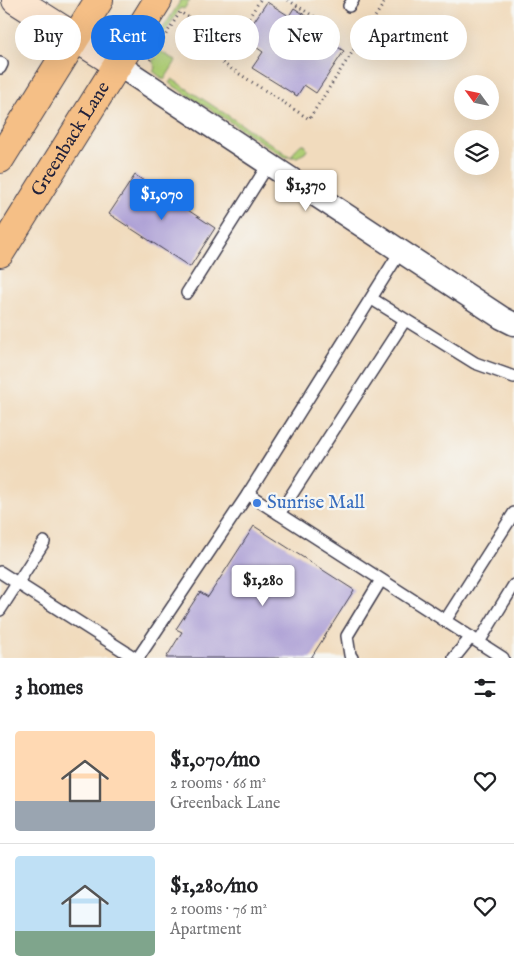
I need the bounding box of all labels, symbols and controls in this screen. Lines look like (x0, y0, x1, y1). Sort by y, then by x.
chip: Buy (15, 15, 81, 60)
chip: Rent (91, 15, 165, 60)
chip: Filters (175, 15, 259, 60)
chip: New (269, 15, 340, 60)
chip: Apartment (350, 15, 467, 60)
north arrow (454, 75, 499, 120)
map controls (454, 75, 499, 175)
street label: Greenback Lane (26, 77, 116, 201)
button: layers (454, 130, 499, 175)
pin: $1,370 (265, 170, 347, 212)
text: $1,370 (286, 176, 326, 196)
pin: $1,070 (121, 178, 203, 221)
text: $1,070 (141, 185, 183, 205)
place label: Sunrise Mall (267, 491, 366, 515)
marker: Sunrise Mall (251, 497, 263, 509)
pin: $1,280 (222, 564, 304, 607)
text: $1,280 (243, 571, 283, 591)
icon: filters (471, 674, 499, 702)
text: 3 homes (15, 675, 83, 702)
text: $1,070/mo (170, 747, 260, 774)
icon: home (55, 751, 115, 811)
icon: heart (471, 767, 499, 795)
text: 2 rooms · 66 m² (170, 774, 266, 794)
text: Greenback Lane (170, 794, 280, 814)
text: $1,280/mo (170, 873, 258, 900)
icon: home (55, 876, 115, 936)
icon: heart (471, 892, 499, 920)
text: 2 rooms · 76 m² (170, 900, 267, 920)
text: Apartment (170, 920, 241, 940)

